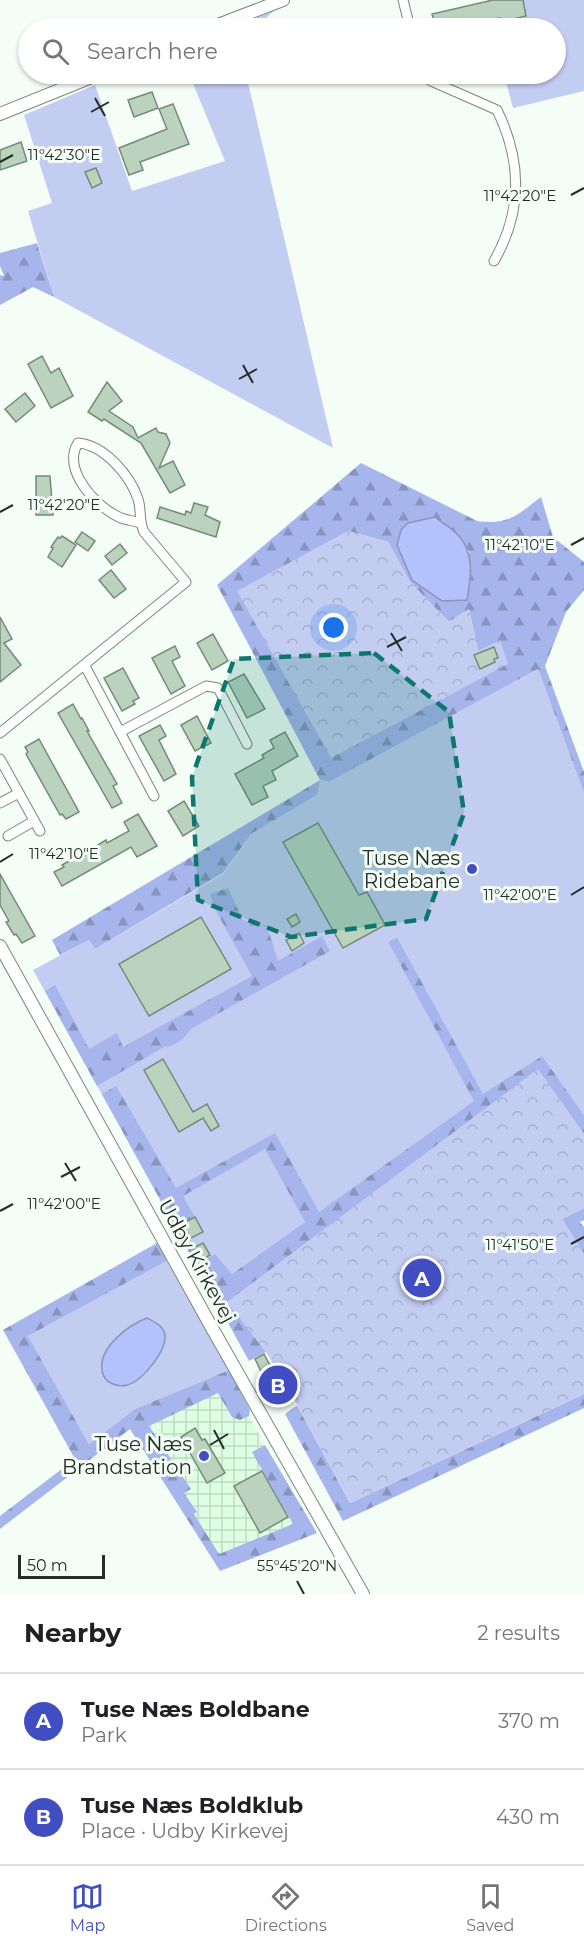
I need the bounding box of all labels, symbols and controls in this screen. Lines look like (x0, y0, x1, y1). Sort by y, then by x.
search box (18, 18, 566, 84)
icon: search (39, 35, 72, 68)
text: Search here (87, 38, 218, 65)
text: 11°42'30"E (28, 145, 100, 164)
text: 11°42'20"E (484, 186, 556, 205)
text: 11°42'20"E (28, 495, 100, 514)
text: 11°42'10"E (485, 535, 555, 554)
your location (319, 613, 348, 642)
text: 11°42'10"E (29, 844, 99, 863)
place label: Tuse Næs Ridebane (363, 846, 460, 893)
marker: Tuse Næs Ridebane (465, 862, 479, 876)
text: 11°42'00"E (483, 885, 557, 904)
text: 11°42'00"E (27, 1194, 101, 1213)
street label: Udby Kirkevej (153, 1195, 241, 1327)
text: 11°41'50"E (486, 1235, 554, 1254)
pin: A (402, 1256, 442, 1300)
pin: B (258, 1362, 298, 1408)
place label: Tuse Næs Brandstation (62, 1432, 192, 1479)
marker: Tuse Næs Brandstation (197, 1449, 211, 1463)
scale bar (18, 1552, 105, 1580)
text: 50 m (27, 1556, 68, 1575)
text: 55°45'20"N (257, 1556, 337, 1575)
text: Nearby (24, 1617, 121, 1649)
text: 2 results (477, 1621, 560, 1645)
text: Tuse Næs Boldbane (81, 1696, 310, 1723)
text: A (36, 1709, 51, 1733)
text: 370 m (498, 1709, 560, 1733)
text: Park (81, 1723, 127, 1747)
text: Tuse Næs Boldklub (81, 1792, 303, 1819)
text: B (36, 1805, 51, 1829)
text: 430 m (496, 1805, 560, 1829)
text: Place · Udby Kirkevej (81, 1819, 289, 1843)
tab: Map (70, 1880, 105, 1935)
tab: Directions (245, 1880, 327, 1935)
tab: Saved (466, 1880, 514, 1935)

